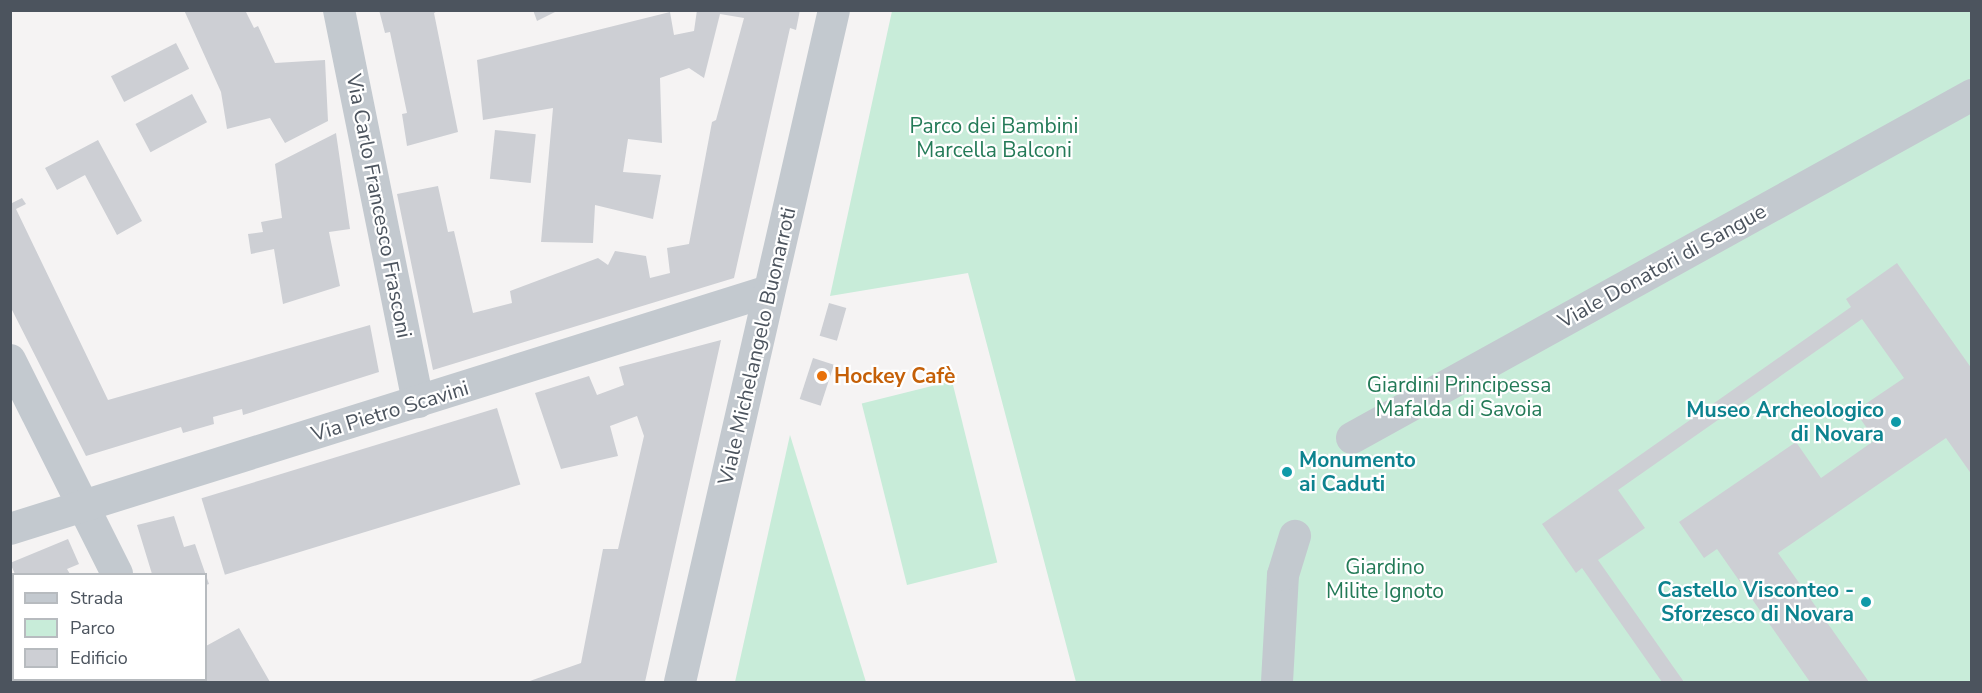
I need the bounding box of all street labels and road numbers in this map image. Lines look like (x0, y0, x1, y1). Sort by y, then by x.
street label: Via Carlo Francesco Frasconi (341, 72, 417, 340)
street label: Viale Donatori di Sangue (1554, 198, 1770, 334)
street label: Viale Michelangelo Buonarroti (713, 205, 801, 487)
street label: Via Pietro Scavini (308, 375, 472, 447)

